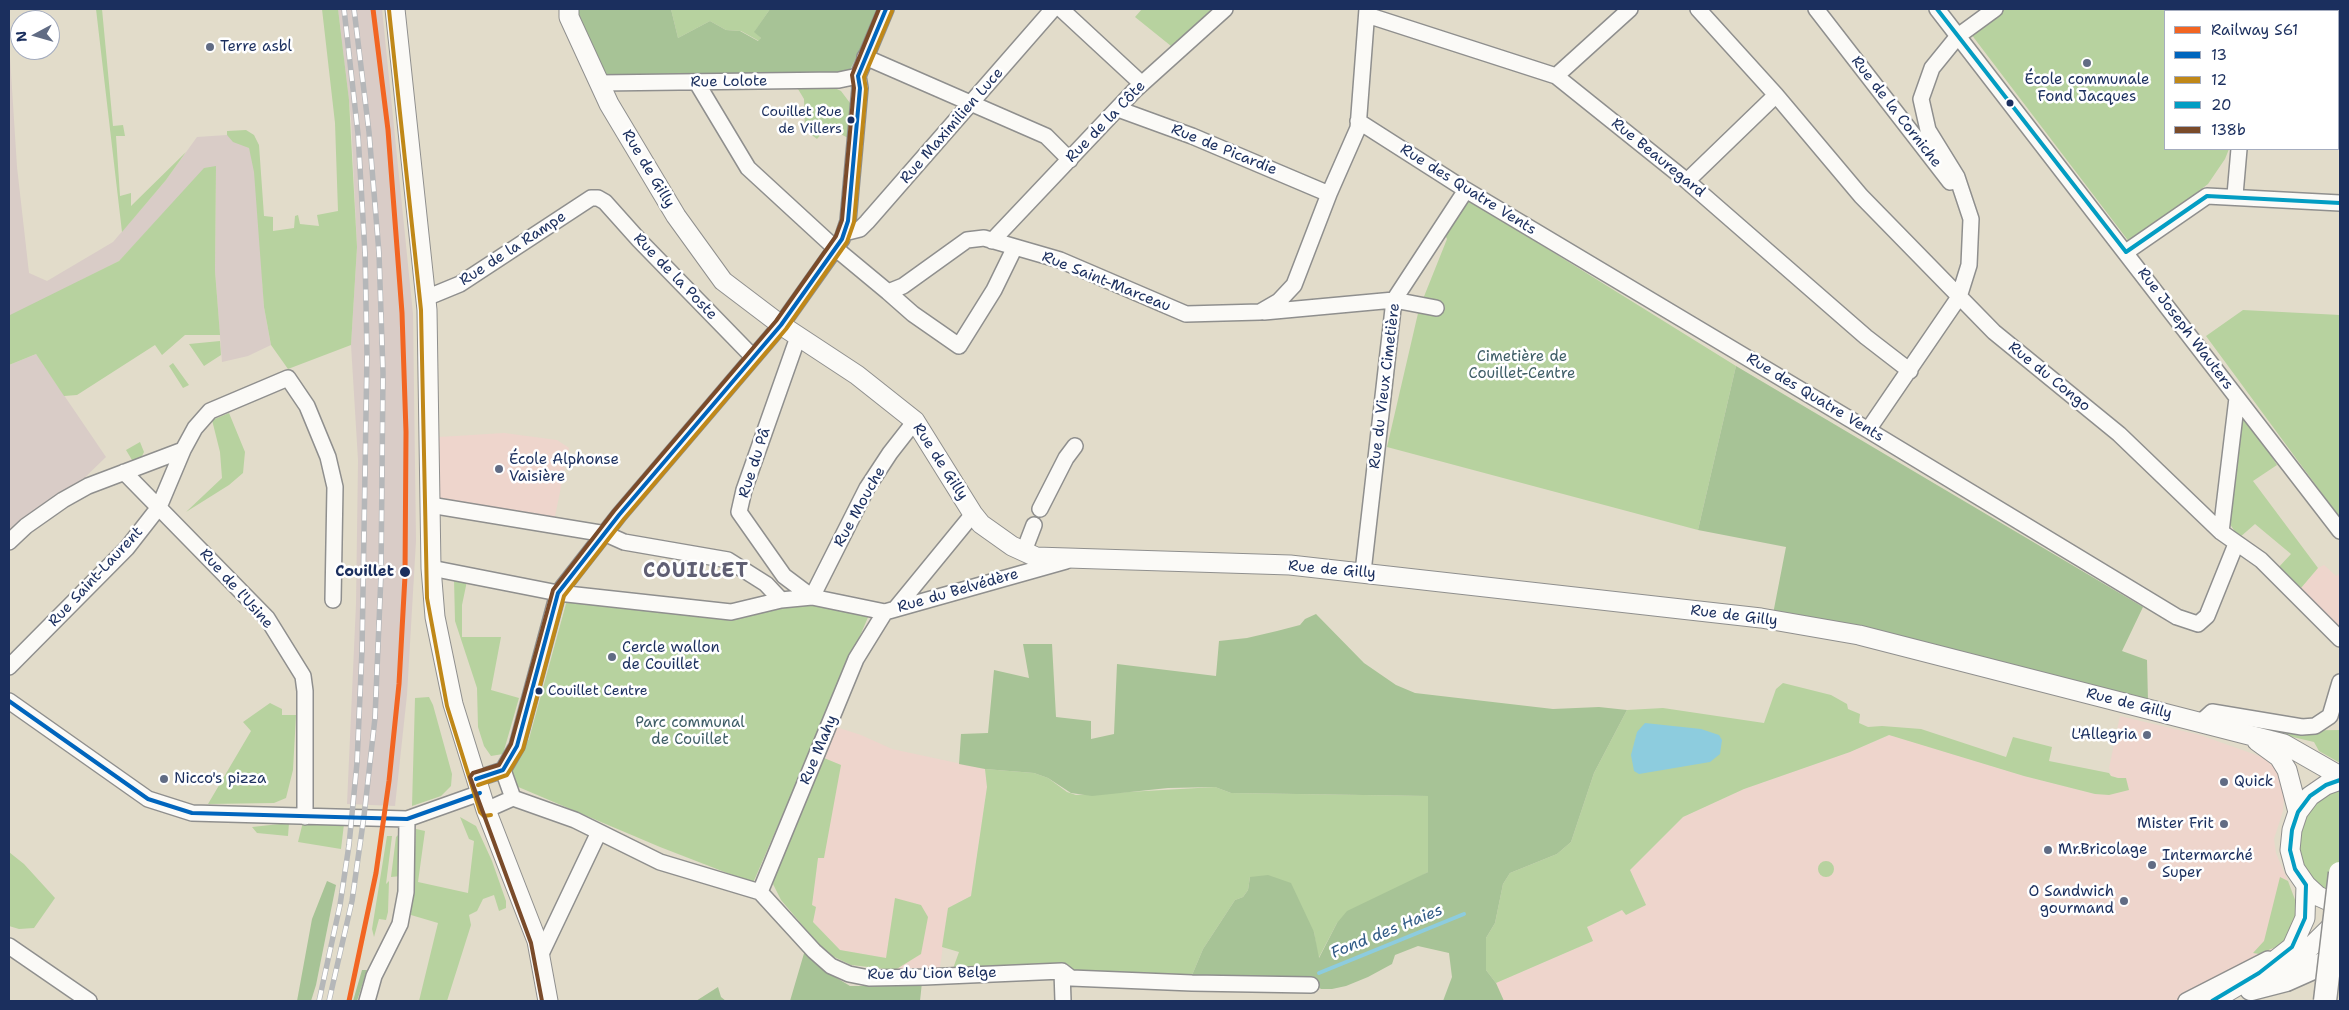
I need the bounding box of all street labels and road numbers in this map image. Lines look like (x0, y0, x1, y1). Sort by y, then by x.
street label: Rue de la Corniche (1847, 53, 1945, 171)
street label: Rue Maximilien Luce (897, 64, 1007, 188)
street label: Rue Lolote (690, 72, 768, 92)
street label: Rue de la Côte (1063, 77, 1149, 167)
street label: Rue Beauregard (1607, 115, 1709, 201)
street label: Rue de Picardie (1168, 121, 1280, 179)
street label: Rue de Gilly (618, 127, 678, 211)
street label: Rue des Quatre Vents (1396, 141, 1540, 239)
street label: Rue de la Rampe (456, 208, 570, 290)
street label: Rue de la Poste (629, 230, 721, 324)
street label: Rue Saint-Marceau (1039, 248, 1173, 316)
street label: Rue Joseph Wauters (2133, 264, 2237, 394)
street label: Rue du Vieux Cimetière (1366, 302, 1404, 470)
street label: Rue du Congo (2004, 338, 2094, 416)
street label: Rue des Quatre Vents (1743, 350, 1887, 446)
street label: Rue de Gilly (909, 420, 971, 504)
street label: Rue du Pâ (735, 426, 775, 500)
street label: Rue Mouche (831, 464, 889, 550)
street label: Rue Saint-Laurent (45, 523, 147, 631)
street label: Rue de l'Usine (195, 545, 277, 633)
street label: Rue de Gilly (1287, 557, 1377, 583)
street label: Rue du Belvédère (895, 565, 1021, 617)
street label: Rue de Gilly (1689, 602, 1779, 630)
street label: Rue de Gilly (2084, 685, 2174, 723)
street label: Rue Mahy (796, 713, 842, 787)
street label: Rue du Lion Belge (867, 964, 997, 984)

